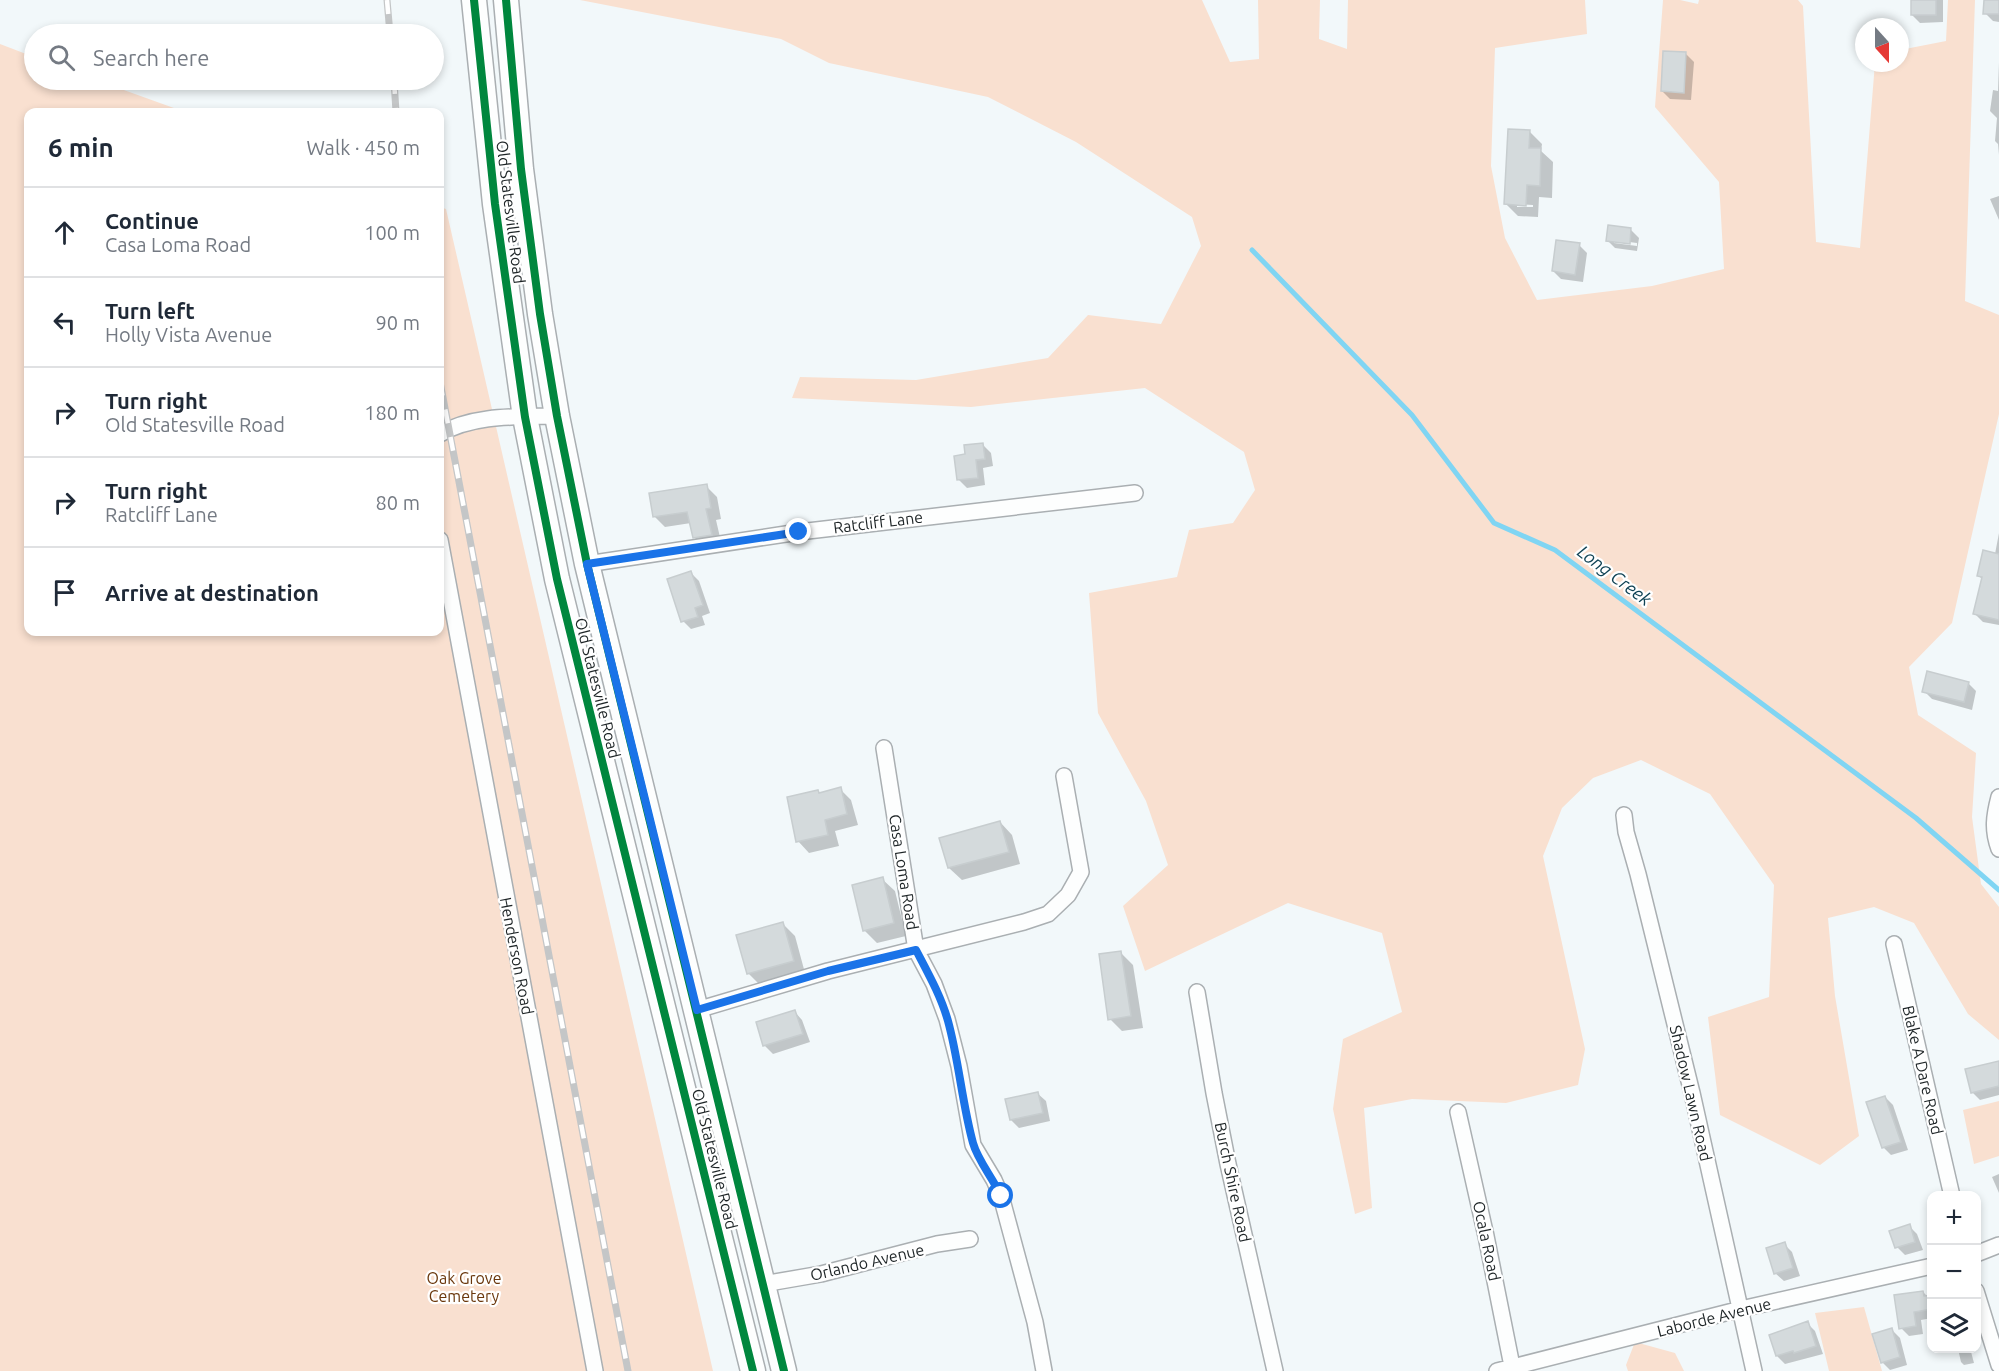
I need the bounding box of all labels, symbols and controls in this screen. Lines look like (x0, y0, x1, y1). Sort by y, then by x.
north arrow (1855, 18, 1909, 72)
search box (24, 24, 444, 90)
icon: search (45, 41, 78, 74)
text: Search here (93, 45, 209, 70)
text: 6 min (48, 133, 114, 162)
text: Walk · 450 m (307, 136, 420, 159)
street label: Old Statesville Road (493, 139, 529, 285)
text: Continue (105, 208, 199, 233)
icon: ahead (48, 216, 81, 249)
text: 100 m (364, 221, 420, 244)
text: Casa Loma Road (105, 233, 251, 256)
text: Turn left (105, 298, 195, 323)
icon: left (48, 306, 81, 339)
text: 90 m (376, 311, 420, 334)
text: Holly Vista Avenue (105, 323, 272, 346)
text: Turn right (105, 388, 207, 413)
icon: right (48, 396, 81, 429)
text: 180 m (364, 401, 420, 424)
text: Old Statesville Road (105, 413, 285, 436)
text: Turn right (105, 478, 207, 503)
icon: right (48, 486, 81, 519)
text: 80 m (376, 491, 420, 514)
text: Ratcliff Lane (105, 503, 218, 526)
street label: Ratcliff Lane (832, 508, 924, 536)
route end (785, 518, 811, 544)
water label: Long Creek (1574, 541, 1656, 610)
icon: arrive (48, 576, 81, 609)
text: Arrive at destination (105, 580, 319, 605)
street label: Old Statesville Road (572, 616, 624, 760)
street label: Casa Loma Road (886, 813, 922, 931)
street label: Henderson Road (497, 896, 537, 1016)
street label: Blake A Dare Road (1899, 1004, 1947, 1136)
street label: Shadow Lawn Road (1667, 1023, 1715, 1163)
street label: Old Statesville Road (689, 1087, 741, 1231)
street label: Burch Shire Road (1211, 1120, 1255, 1244)
route start (987, 1182, 1013, 1208)
map controls (1927, 1191, 1981, 1353)
button: + (1927, 1191, 1981, 1245)
street label: Ocala Road (1470, 1199, 1504, 1283)
street label: Orlando Avenue (808, 1240, 926, 1284)
button: − (1927, 1245, 1981, 1299)
park label: Oak Grove Cemetery (427, 1269, 501, 1305)
street label: Laborde Avenue (1655, 1294, 1773, 1340)
button: layers (1927, 1299, 1981, 1353)

